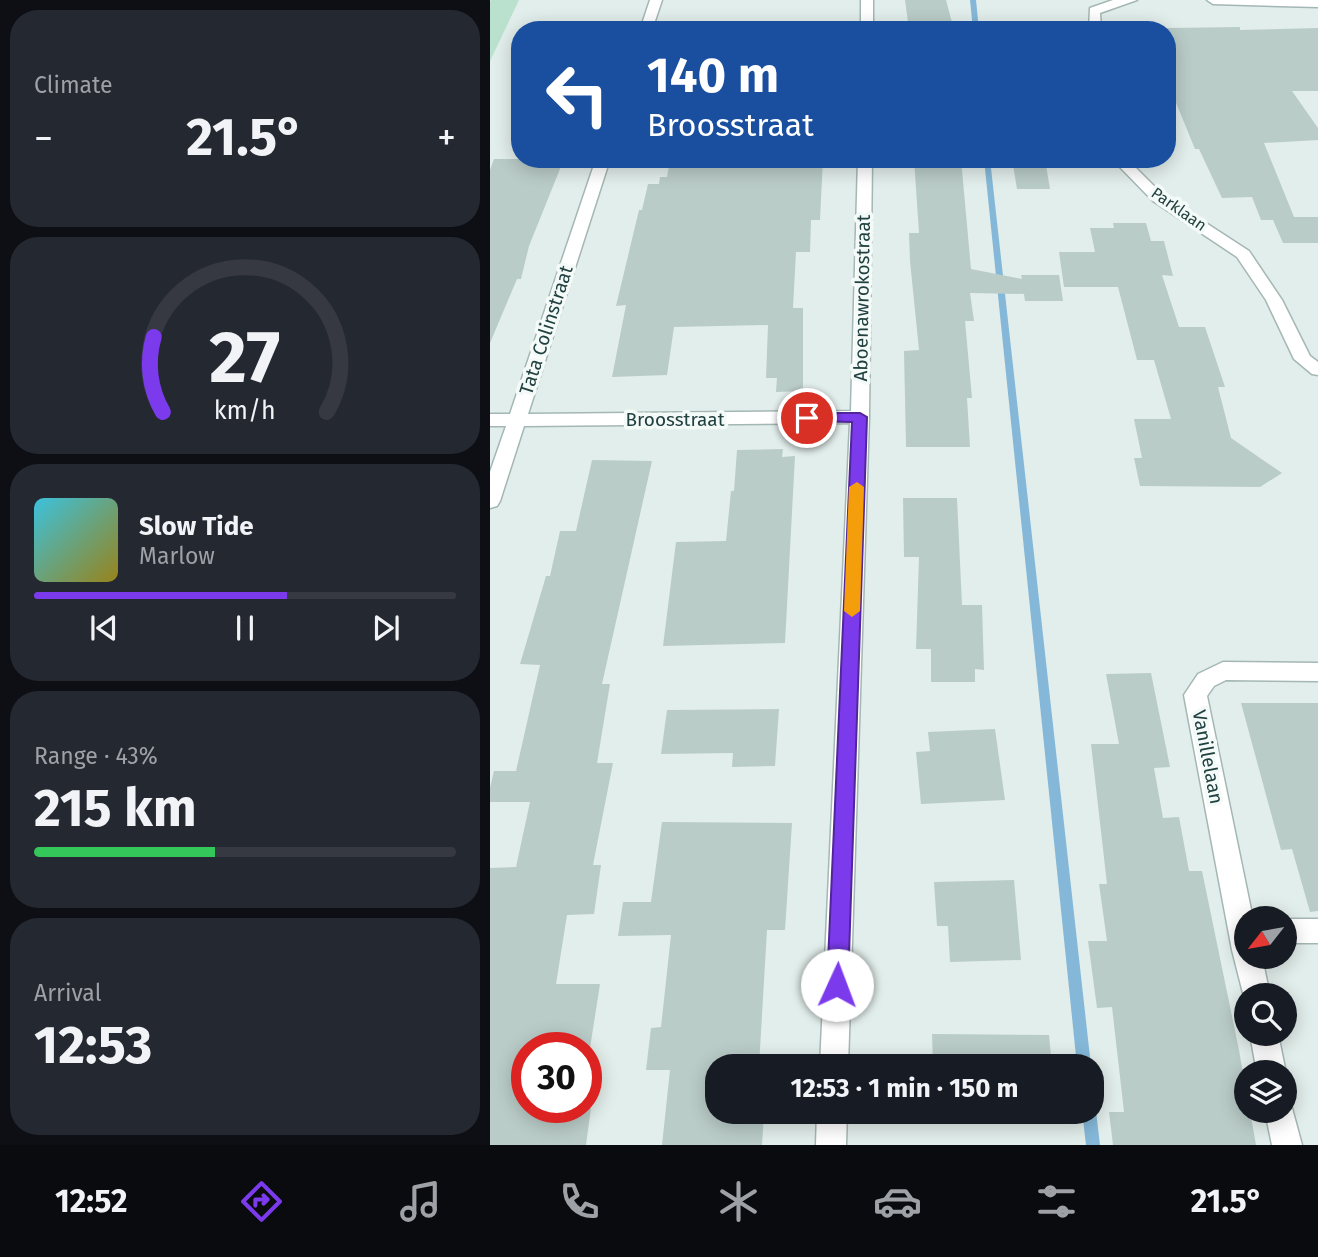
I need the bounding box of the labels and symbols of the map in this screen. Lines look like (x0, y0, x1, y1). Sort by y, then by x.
street label: Parklaan (1148, 183, 1210, 235)
street label: Aboenawrokostraat (849, 214, 875, 382)
street label: Tata Colinstraat (514, 262, 578, 398)
pin (777, 388, 837, 448)
street label: Broosstraat (625, 408, 725, 431)
street label: Vanillelaan (1188, 708, 1228, 806)
north arrow (1234, 906, 1297, 970)
position arrow (800, 948, 874, 1022)
speed limit sign: 30 (511, 1032, 602, 1123)

